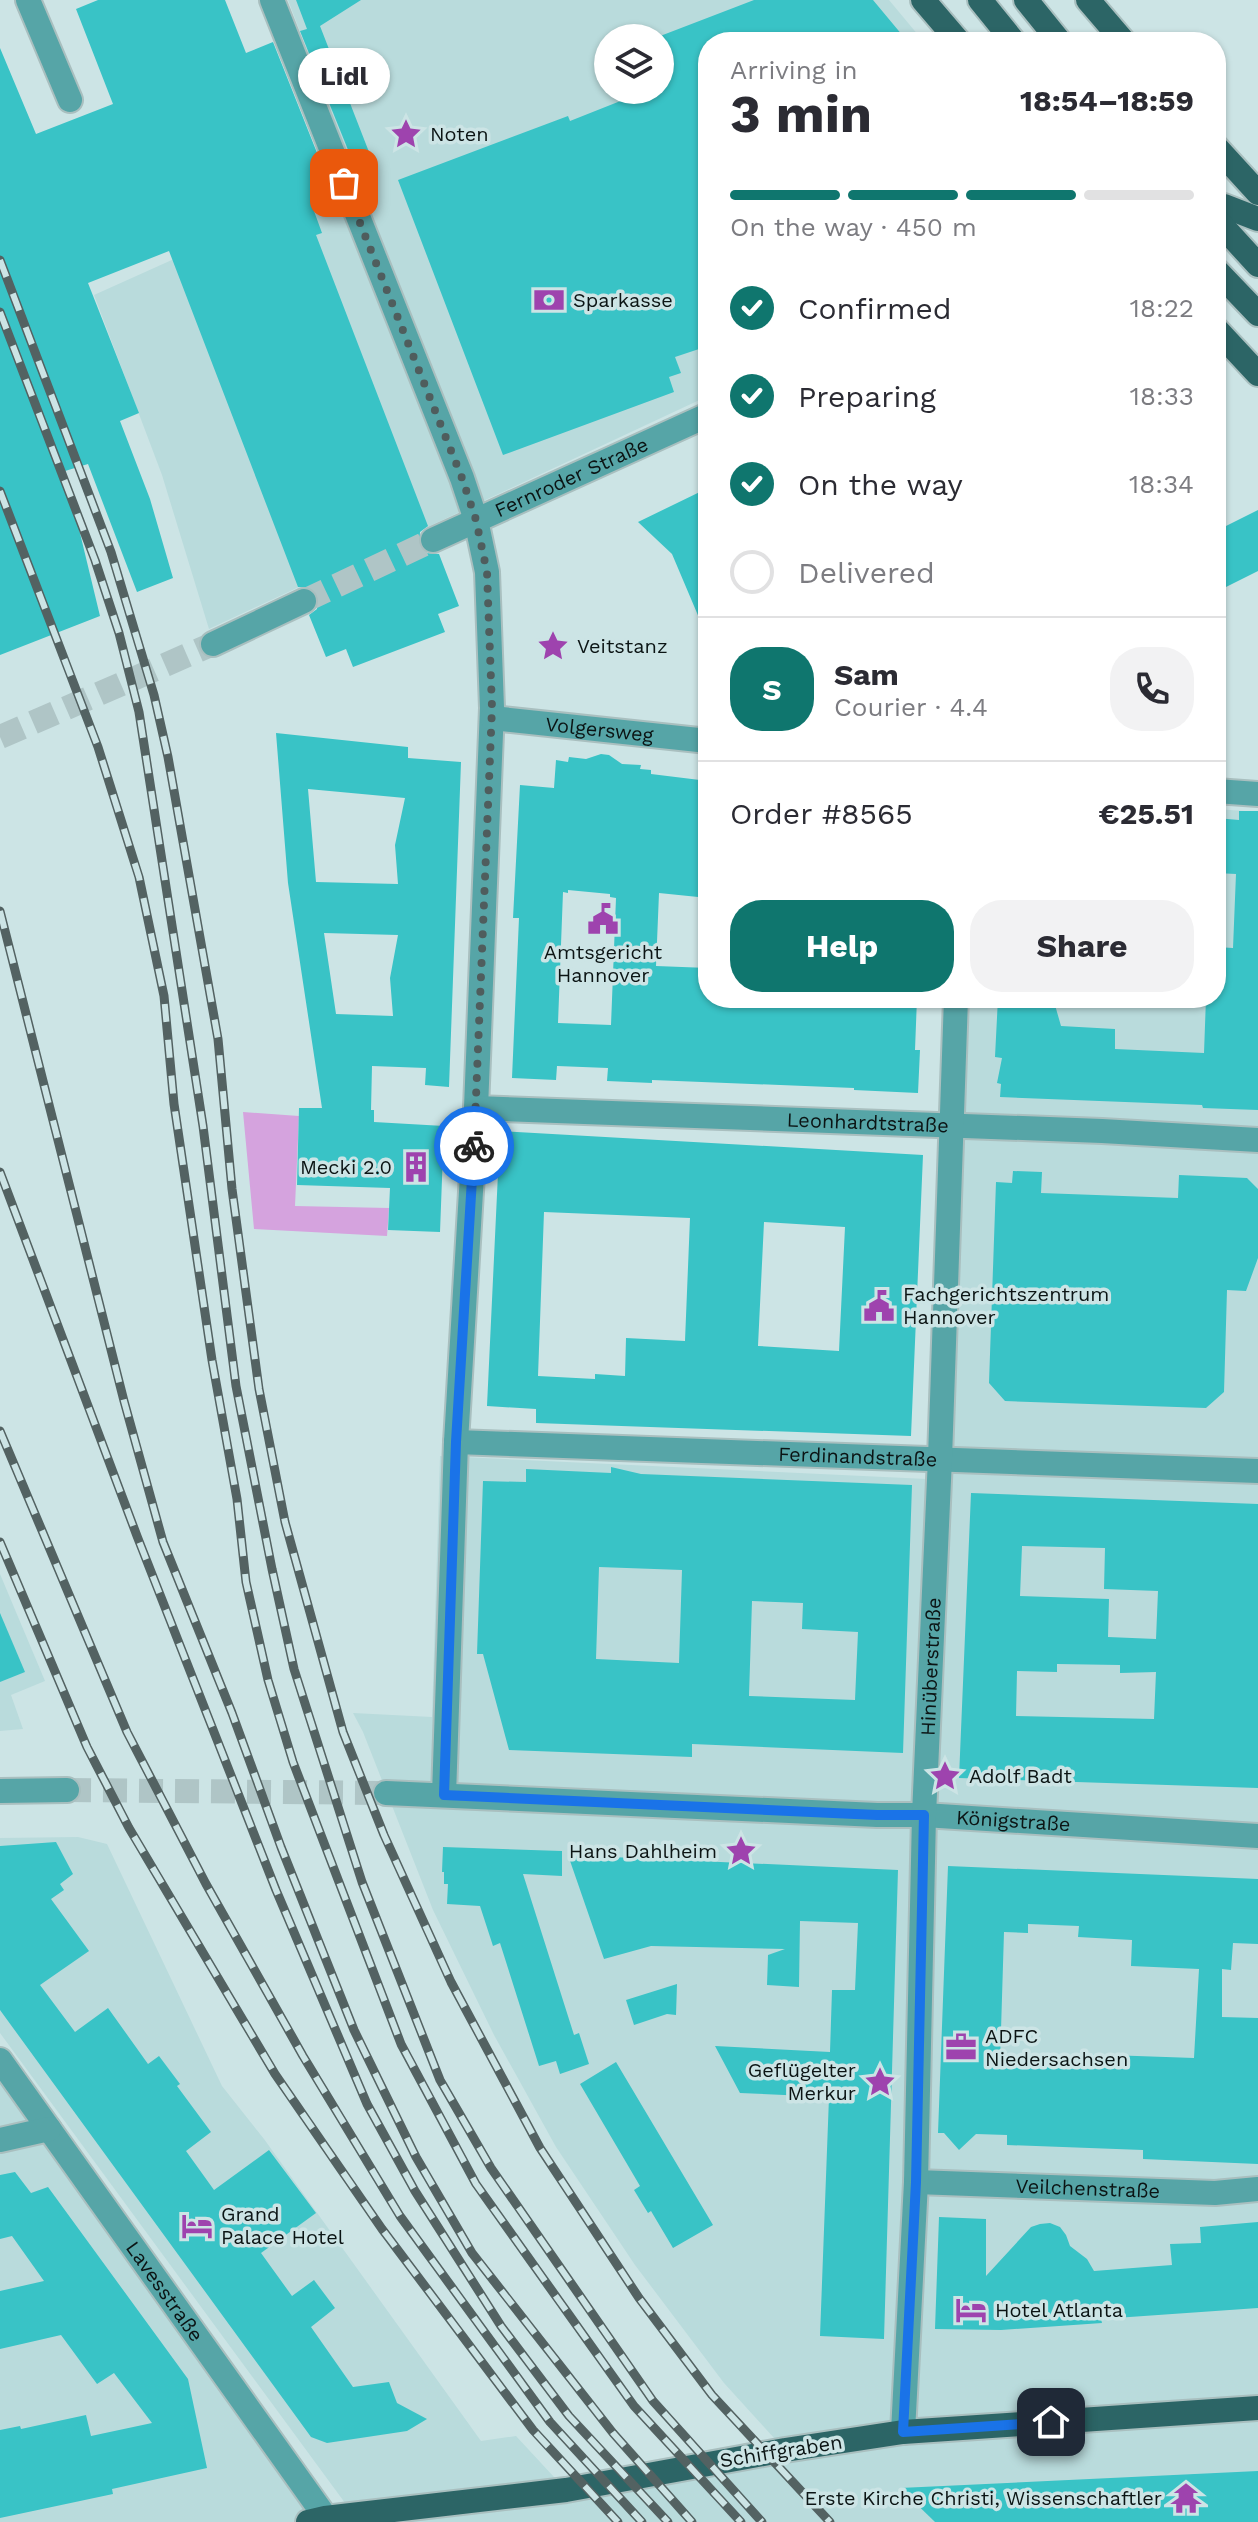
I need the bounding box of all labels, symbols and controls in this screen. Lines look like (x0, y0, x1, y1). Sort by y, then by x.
map controls (594, 24, 674, 104)
button: layers (594, 24, 674, 104)
callout: Lidl (298, 47, 390, 103)
text: Arriving in (730, 55, 858, 85)
text: Lidl (320, 61, 368, 91)
text: 18:54–18:59 (1020, 83, 1194, 118)
text: 3 min (730, 84, 872, 145)
place icon: Noten (389, 117, 423, 151)
place label: Noten (430, 122, 489, 146)
pin (310, 149, 378, 217)
icon: bag (322, 161, 366, 205)
text: On the way · 450 m (730, 212, 977, 242)
bank icon: Sparkasse (532, 283, 566, 317)
icon: check (730, 286, 774, 330)
place label: Sparkasse (573, 288, 673, 312)
text: Confirmed (798, 291, 952, 326)
text: 18:22 (1130, 293, 1194, 323)
icon: check (730, 374, 774, 418)
text: Preparing (798, 379, 936, 414)
text: 18:33 (1130, 381, 1194, 411)
street label: Fernroder Straße (491, 432, 652, 522)
icon: check (730, 462, 774, 506)
text: On the way (798, 467, 963, 502)
text: 18:34 (1129, 469, 1194, 499)
text: Delivered (798, 555, 935, 590)
place icon: Veitstanz (536, 629, 570, 663)
place label: Veitstanz (577, 634, 668, 658)
button: phone (1110, 647, 1194, 731)
text: Sam (834, 657, 899, 692)
text: S (762, 672, 782, 707)
text: Courier · 4.4 (834, 692, 988, 722)
street label: Volgersweg (544, 712, 655, 747)
text: Order #8565 (730, 796, 913, 831)
text: €25.51 (1098, 796, 1194, 831)
button: Help (730, 900, 954, 992)
button: Share (970, 900, 1194, 992)
public building icon: Amtsgericht Hannover (586, 902, 620, 936)
place label: Amtsgericht Hannover (544, 940, 663, 987)
courier (434, 1106, 514, 1186)
street label: Leonhardtstraße (786, 1107, 949, 1137)
icon: bike (452, 1124, 496, 1168)
building icon: Mecki 2.0 (399, 1150, 433, 1184)
place label: Mecki 2.0 (300, 1155, 392, 1179)
place label: Fachgerichtszentrum Hannover (903, 1282, 1109, 1329)
public building icon: Fachgerichtszentrum Hannover (862, 1289, 896, 1323)
street label: Ferdinandstraße (778, 1442, 938, 1471)
street label: Hinüberstraße (916, 1597, 946, 1736)
place icon: Adolf Badt (928, 1759, 962, 1793)
place label: Adolf Badt (969, 1764, 1072, 1788)
street label: Königstraße (955, 1805, 1071, 1836)
place icon: Hans Dahlheim (724, 1834, 758, 1868)
place label: Hans Dahlheim (569, 1839, 717, 1863)
place label: ADFC Niedersachsen (985, 2024, 1128, 2071)
office icon: ADFC Niedersachsen (944, 2030, 978, 2064)
place label: Geflügelter Merkur (748, 2058, 856, 2105)
place icon: Geflügelter Merkur (863, 2065, 897, 2099)
street label: Veilchenstraße (1015, 2174, 1161, 2203)
place label: Grand Palace Hotel (221, 2202, 344, 2249)
hotel icon: Grand Palace Hotel (180, 2209, 214, 2243)
street label: Lavesstraße (121, 2237, 209, 2346)
hotel icon: Hotel Atlanta (954, 2293, 988, 2327)
place label: Hotel Atlanta (995, 2298, 1123, 2322)
pin (1017, 2388, 1085, 2456)
icon: home (1029, 2400, 1073, 2444)
street label: Schiffgraben (718, 2429, 844, 2473)
temple icon: Erste Kirche Christi, Wissenschaftler (1169, 2481, 1203, 2515)
place label: Erste Kirche Christi, Wissenschaftler (805, 2486, 1162, 2510)

